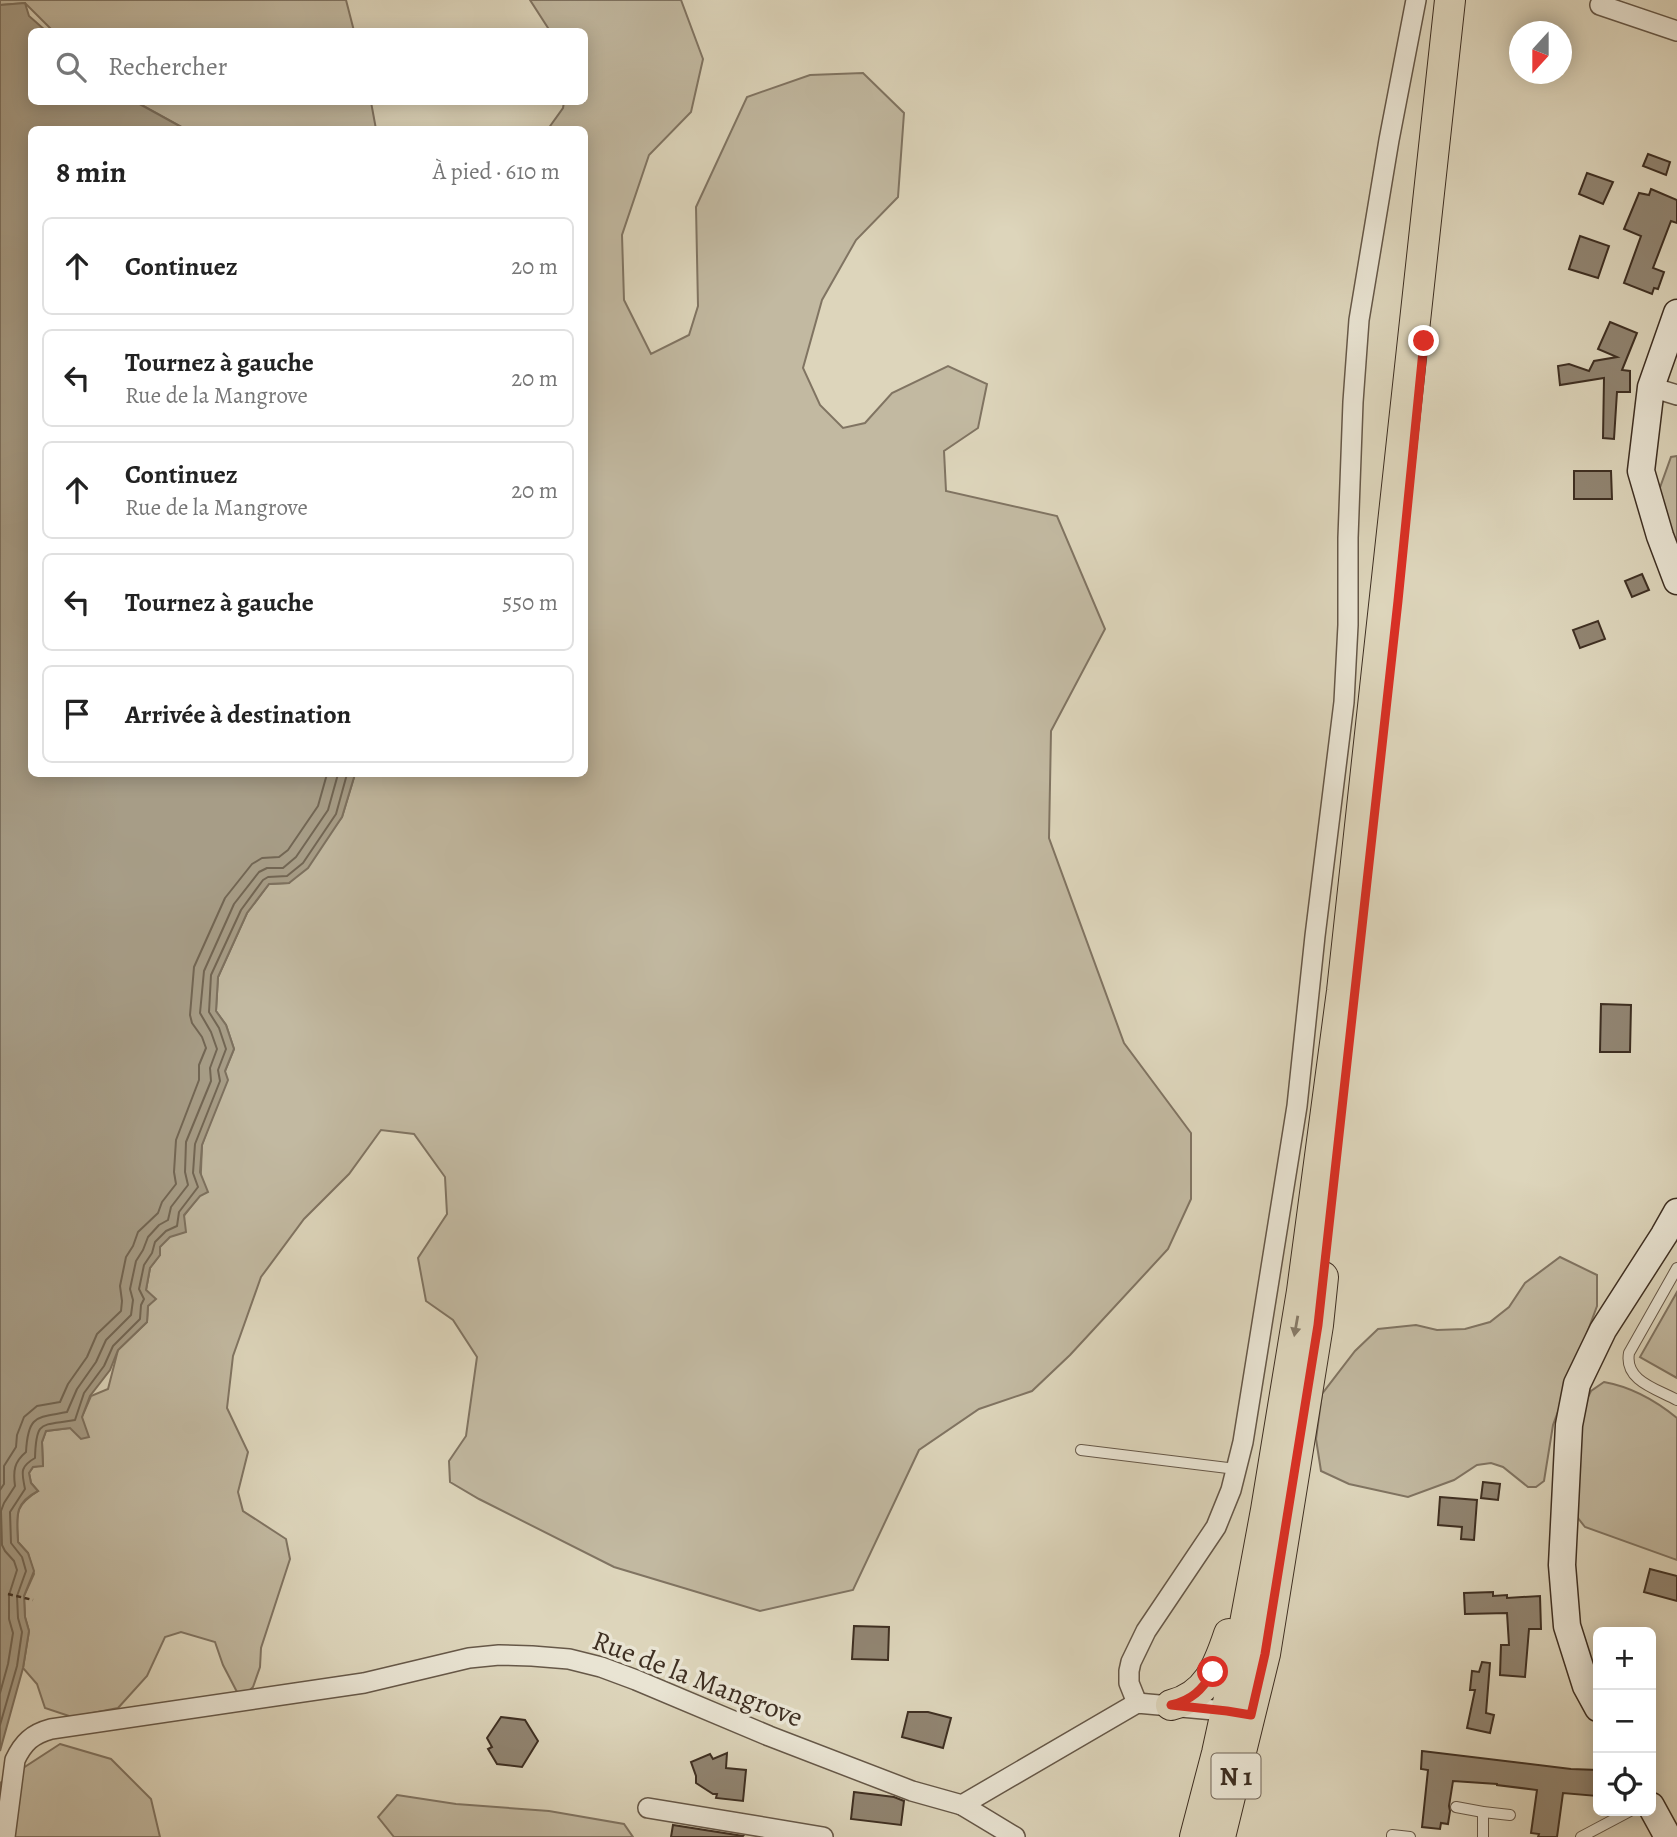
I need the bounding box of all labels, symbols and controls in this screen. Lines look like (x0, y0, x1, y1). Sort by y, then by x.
north arrow (1509, 21, 1572, 84)
search box (28, 28, 588, 105)
icon: search (52, 48, 90, 86)
text: Rechercher (108, 49, 228, 84)
text: 8 min (56, 152, 126, 192)
text: À pied · 610 m (433, 156, 560, 187)
icon: ahead (58, 247, 96, 285)
text: Continuez (125, 249, 238, 284)
text: 20 m (511, 251, 558, 282)
route end (1408, 325, 1439, 356)
text: Tournez à gauche (125, 345, 314, 380)
icon: left (58, 359, 96, 397)
text: 20 m (511, 363, 558, 394)
text: Rue de la Mangrove (125, 380, 308, 411)
text: Continuez (125, 457, 238, 492)
icon: ahead (58, 471, 96, 509)
text: 20 m (511, 475, 558, 506)
text: Rue de la Mangrove (125, 492, 308, 523)
icon: left (58, 583, 96, 621)
text: Tournez à gauche (125, 585, 314, 620)
text: 550 m (502, 587, 558, 618)
icon: arrive (58, 695, 96, 733)
text: Arrivée à destination (125, 697, 351, 732)
one-way arrow (1290, 1315, 1301, 1337)
street label: Rue de la Mangrove (587, 1621, 808, 1737)
map controls (1593, 1627, 1656, 1816)
button: + (1593, 1627, 1656, 1690)
route start (1197, 1656, 1228, 1687)
button: − (1593, 1690, 1656, 1753)
button: locate (1593, 1753, 1656, 1816)
road number: N 1 (1212, 1754, 1260, 1798)

